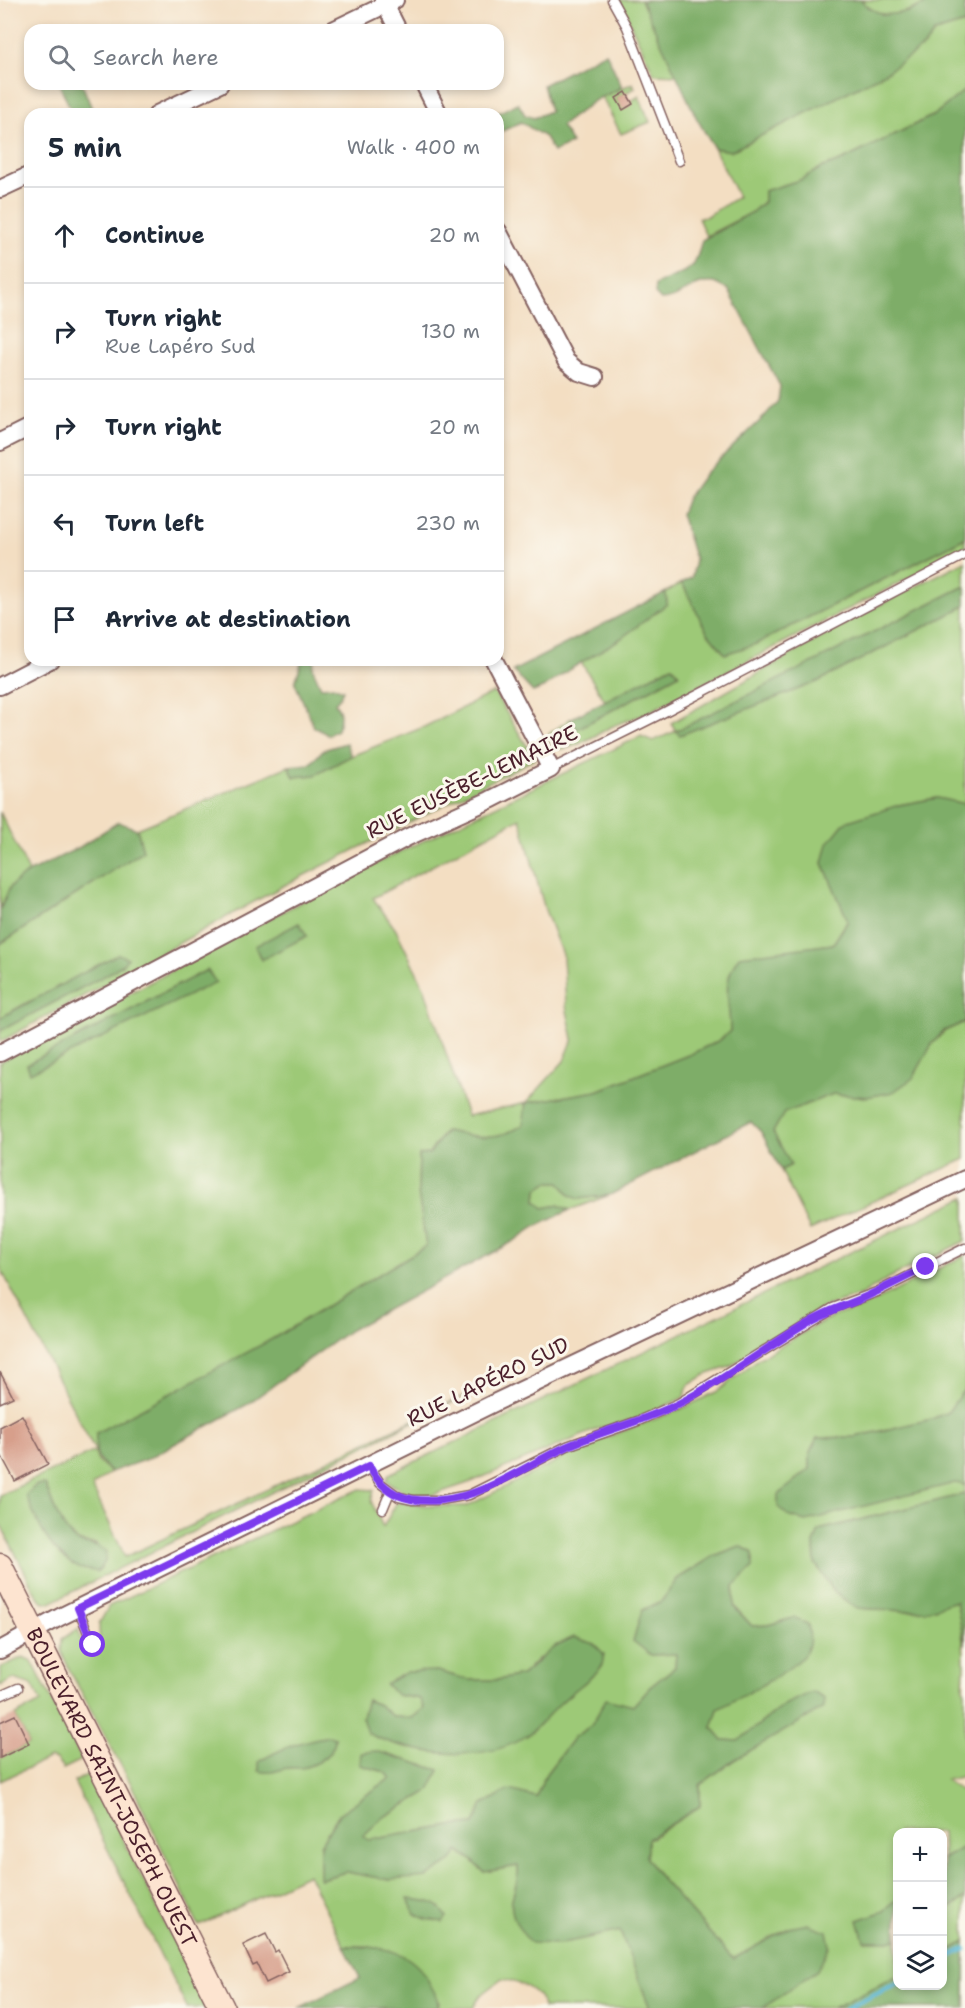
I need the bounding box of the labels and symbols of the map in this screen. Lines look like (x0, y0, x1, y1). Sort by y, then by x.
street label: RUE EUSÈBE-LEMAIRE (361, 718, 582, 845)
route end (912, 1253, 938, 1279)
street label: RUE LAPÉRO SUD (402, 1330, 574, 1433)
street label: BOULEVARD SAINT-JOSEPH OUEST (19, 1623, 203, 1952)
route start (79, 1631, 105, 1657)

